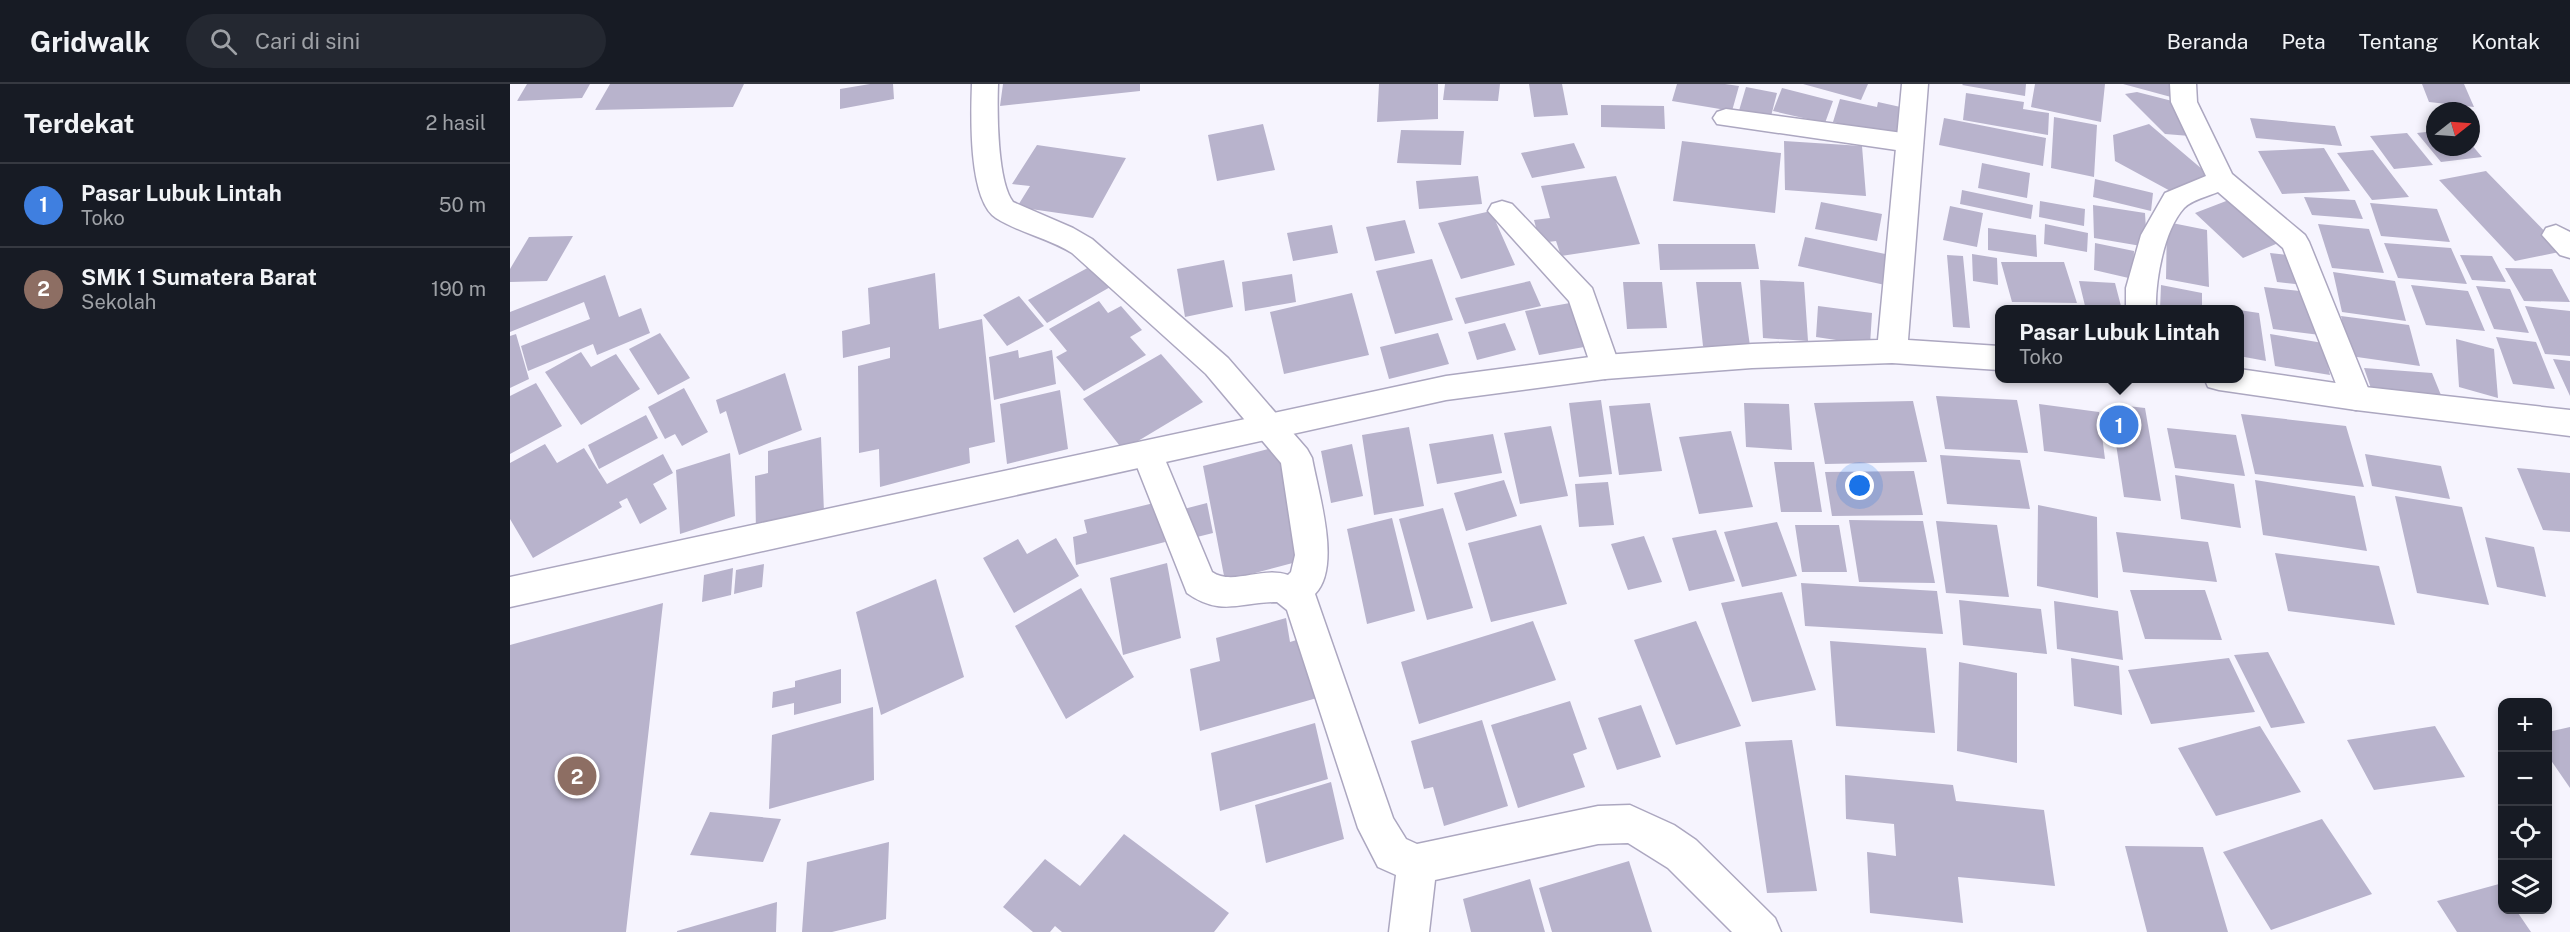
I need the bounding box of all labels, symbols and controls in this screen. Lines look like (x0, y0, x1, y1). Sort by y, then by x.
search box (186, 14, 606, 68)
text: Gridwalk (30, 25, 150, 58)
icon: search (207, 25, 240, 58)
text: Cari di sini (255, 28, 360, 54)
text: Beranda (2167, 29, 2248, 54)
text: Peta (2281, 29, 2326, 54)
text: Tentang (2359, 29, 2438, 54)
text: Kontak (2471, 29, 2540, 54)
north arrow (2426, 102, 2480, 156)
text: Terdekat (24, 108, 134, 139)
text: 2 hasil (426, 111, 486, 135)
text: Pasar Lubuk Lintah (81, 180, 282, 206)
text: 1 (39, 193, 48, 217)
text: 50 m (439, 193, 486, 217)
text: Toko (81, 206, 125, 230)
text: SMK 1 Sumatera Barat (81, 264, 317, 290)
text: 2 (37, 277, 50, 301)
text: 190 m (431, 277, 486, 301)
text: Sekolah (81, 290, 156, 314)
popup (1995, 305, 2244, 383)
text: Pasar Lubuk Lintah (2019, 319, 2220, 345)
text: Toko (2019, 345, 2063, 369)
pin: 1 (2100, 402, 2138, 448)
your location (1845, 471, 1874, 500)
map controls (2498, 698, 2552, 914)
button: + (2498, 698, 2552, 752)
button: − (2498, 752, 2552, 806)
pin: 2 (558, 754, 596, 798)
button: locate (2498, 806, 2552, 860)
button: layers (2498, 860, 2552, 914)

